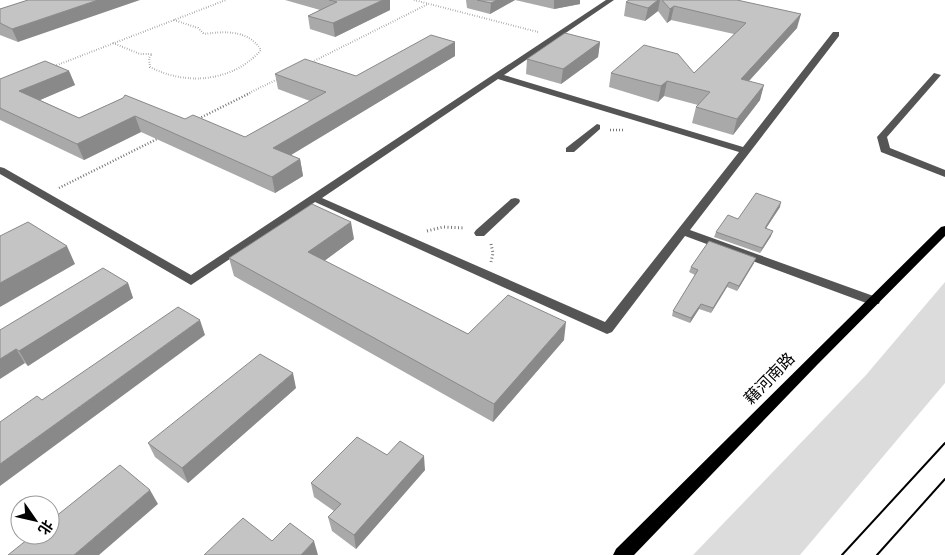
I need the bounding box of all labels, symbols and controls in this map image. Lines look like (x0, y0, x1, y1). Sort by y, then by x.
street label: 藉河南路 (740, 348, 800, 409)
north arrow (10, 495, 60, 545)
text: 北 (34, 516, 57, 538)

